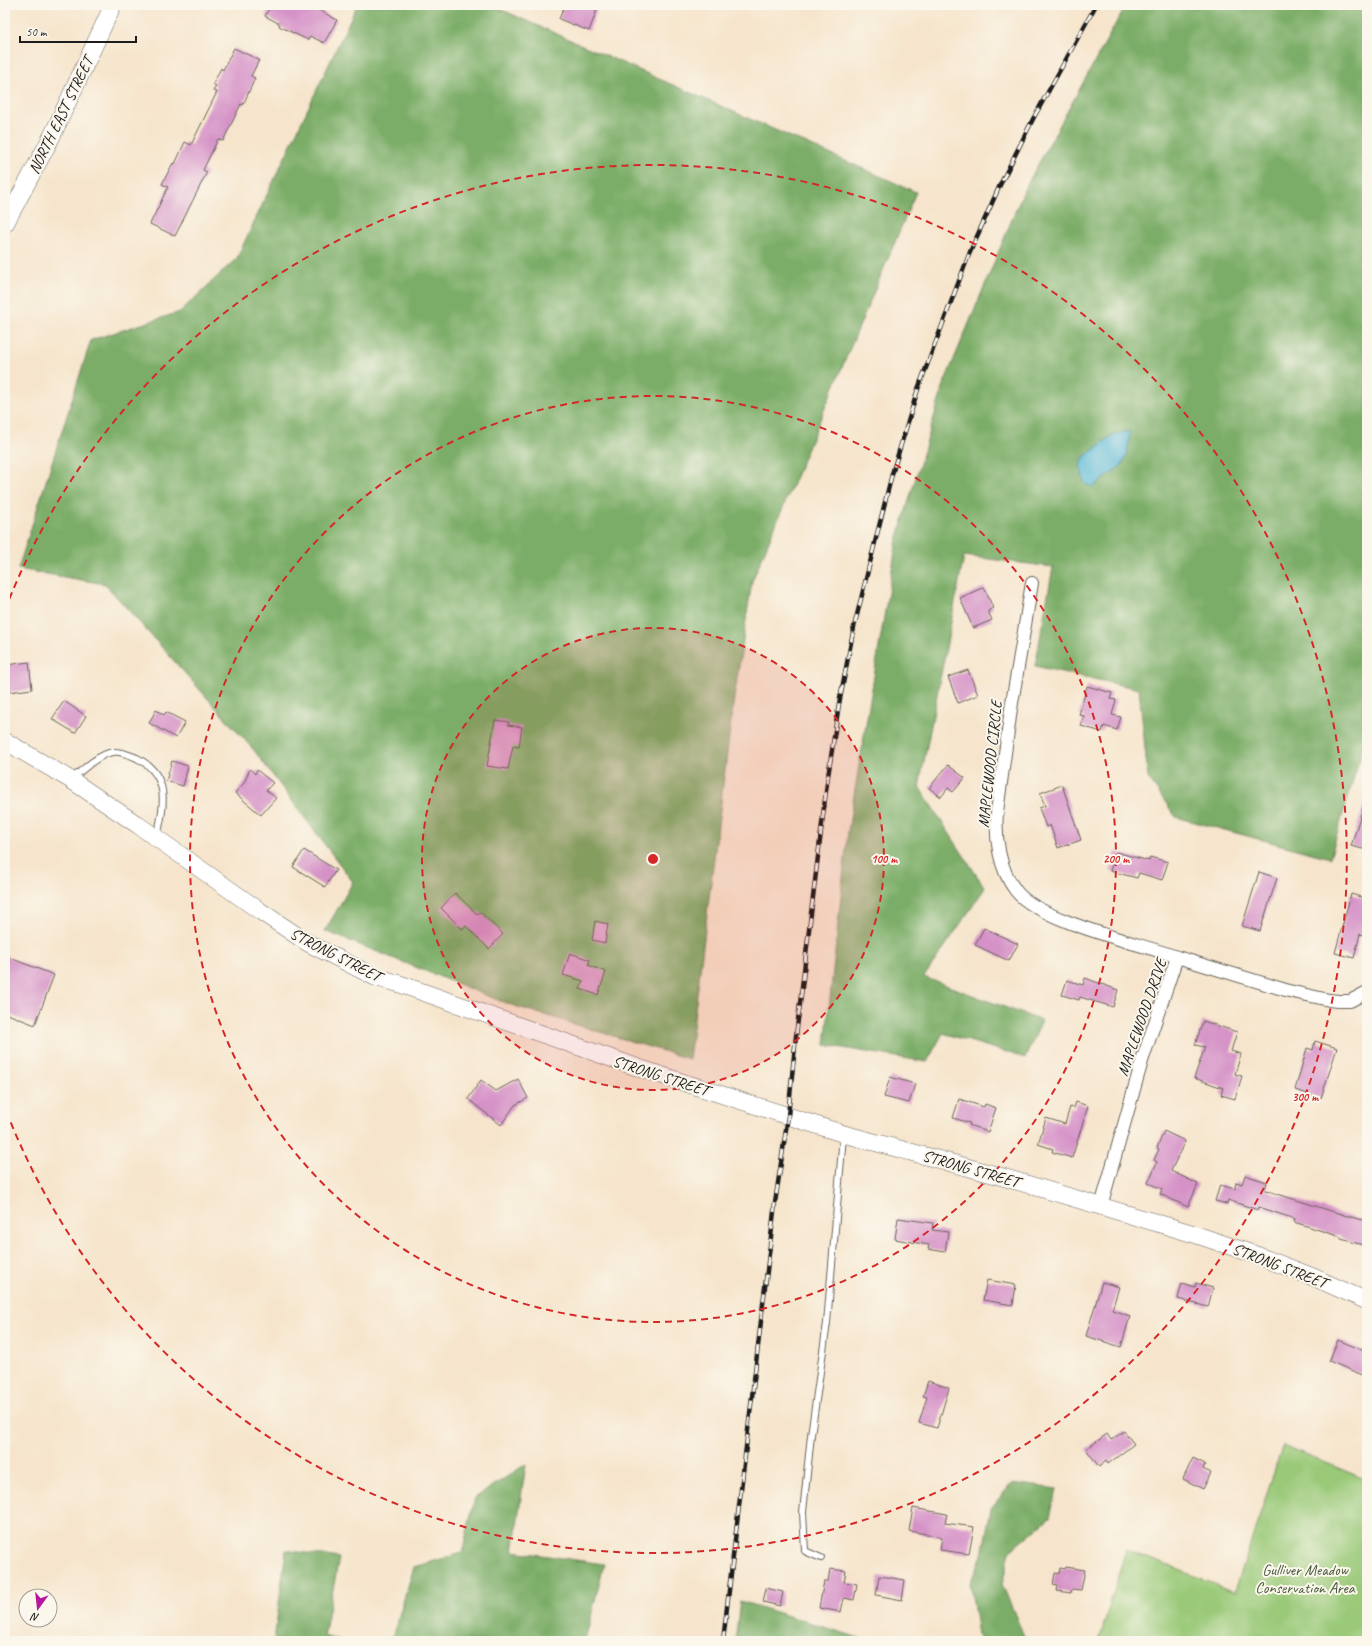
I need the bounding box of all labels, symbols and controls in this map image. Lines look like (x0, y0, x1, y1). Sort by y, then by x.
scale bar (20, 18, 136, 44)
text: 50 m (26, 24, 48, 40)
street label: NORTH EAST STREET (24, 50, 100, 177)
street label: MAPLEWOOD CIRCLE (973, 697, 1007, 829)
text: 100 m (871, 851, 898, 867)
text: 200 m (1103, 851, 1130, 867)
centre of rings (646, 852, 660, 866)
street label: STRONG STREET (287, 923, 389, 989)
street label: MAPLEWOOD DRIVE (1113, 954, 1172, 1079)
street label: STRONG STREET (610, 1051, 716, 1102)
text: 300 m (1292, 1089, 1319, 1105)
street label: STRONG STREET (920, 1146, 1026, 1194)
street label: STRONG STREET (1230, 1239, 1334, 1295)
park label: Gulliver Meadow Conservation Area (1255, 1560, 1356, 1598)
north arrow (18, 1588, 58, 1628)
text: N (28, 1609, 41, 1625)

